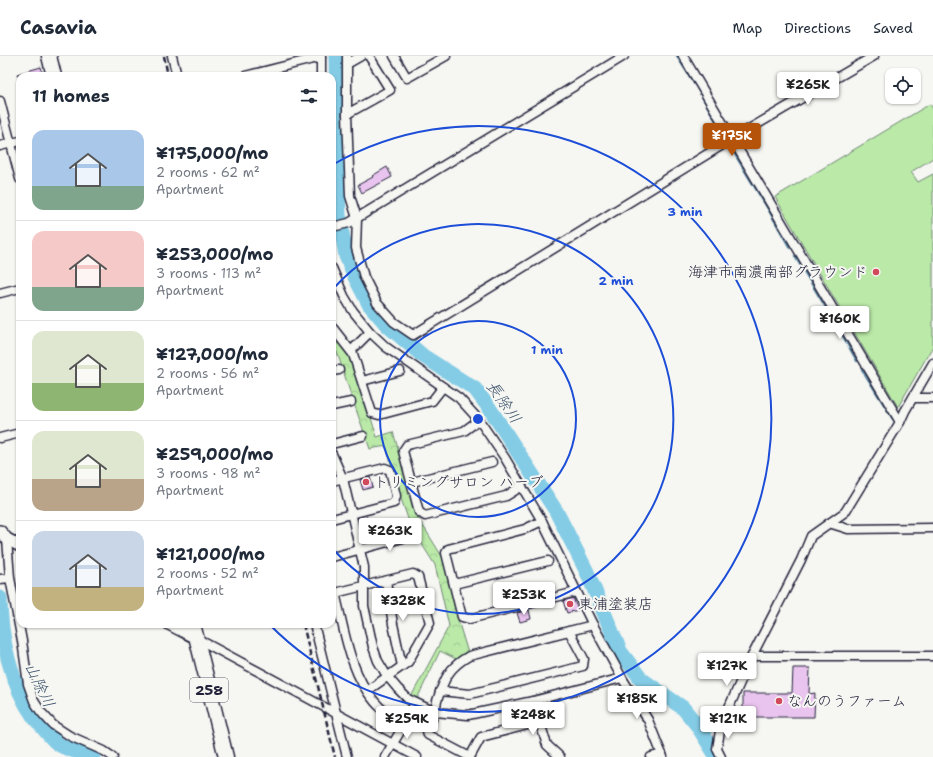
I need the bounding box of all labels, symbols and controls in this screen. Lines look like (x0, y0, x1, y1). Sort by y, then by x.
text: Casavia (20, 15, 97, 40)
text: Map (733, 19, 763, 37)
text: Directions (785, 19, 851, 37)
text: Saved (873, 19, 913, 37)
map controls (885, 68, 921, 104)
button: locate (885, 68, 921, 104)
pin: ¥265K (780, 72, 836, 106)
text: ¥265K (786, 76, 830, 93)
text: 11 homes (32, 85, 110, 107)
icon: filters (298, 85, 320, 107)
pin: ¥175K (704, 123, 760, 157)
text: ¥175K (712, 127, 752, 144)
text: ¥175,000/mo (156, 142, 269, 164)
icon: home (64, 146, 112, 194)
text: 2 rooms · 62 m² (156, 164, 260, 181)
text: Apartment (156, 181, 224, 198)
text: 3 min (668, 204, 703, 220)
text: ¥253,000/mo (156, 243, 274, 265)
icon: home (64, 247, 112, 295)
place label: 海津市南濃南部グラウンド (688, 262, 868, 282)
text: 3 rooms · 113 m² (156, 265, 261, 282)
marker: 海津市南濃南部グラウンド (871, 267, 881, 277)
text: 2 min (599, 273, 634, 289)
text: Apartment (156, 282, 224, 299)
pin: ¥160K (812, 306, 868, 340)
text: ¥160K (819, 310, 861, 327)
text: 1 min (531, 342, 563, 358)
text: ¥127,000/mo (156, 343, 269, 365)
icon: home (64, 347, 112, 395)
text: 2 rooms · 56 m² (156, 365, 259, 382)
water label: 長除川 (482, 376, 526, 428)
text: Apartment (156, 382, 224, 399)
centre of rings (471, 412, 485, 426)
text: ¥259,000/mo (156, 443, 274, 465)
icon: home (64, 447, 112, 495)
text: 3 rooms · 98 m² (156, 465, 260, 482)
place label: トリミングサロン ハーブ (374, 472, 544, 492)
marker: トリミングサロン ハーブ (361, 477, 371, 487)
text: Apartment (156, 482, 224, 499)
pin: ¥263K (362, 518, 418, 552)
text: ¥263K (368, 522, 412, 539)
text: ¥121,000/mo (156, 543, 265, 565)
icon: home (64, 547, 112, 595)
text: 2 rooms · 52 m² (156, 565, 259, 582)
text: Apartment (156, 582, 224, 599)
pin: ¥253K (496, 582, 552, 616)
text: ¥253K (502, 586, 546, 603)
pin: ¥328K (375, 588, 431, 622)
text: ¥328K (381, 592, 425, 609)
place label: 東浦塗装店 (578, 594, 653, 614)
marker: 東浦塗装店 (565, 599, 575, 609)
pin: ¥127K (699, 653, 755, 687)
text: ¥127K (707, 657, 747, 674)
water label: 山除川 (20, 659, 60, 711)
road number: 258 (190, 678, 228, 702)
pin: ¥185K (609, 686, 665, 720)
text: ¥185K (617, 690, 657, 707)
place label: なんのうファーム (787, 691, 906, 711)
marker: なんのうファーム (774, 696, 784, 706)
pin: ¥248K (505, 702, 561, 736)
pin: ¥259K (379, 706, 435, 740)
text: ¥248K (511, 706, 555, 723)
pin: ¥121K (700, 706, 756, 740)
text: ¥259K (385, 710, 429, 727)
text: ¥121K (709, 710, 747, 727)

